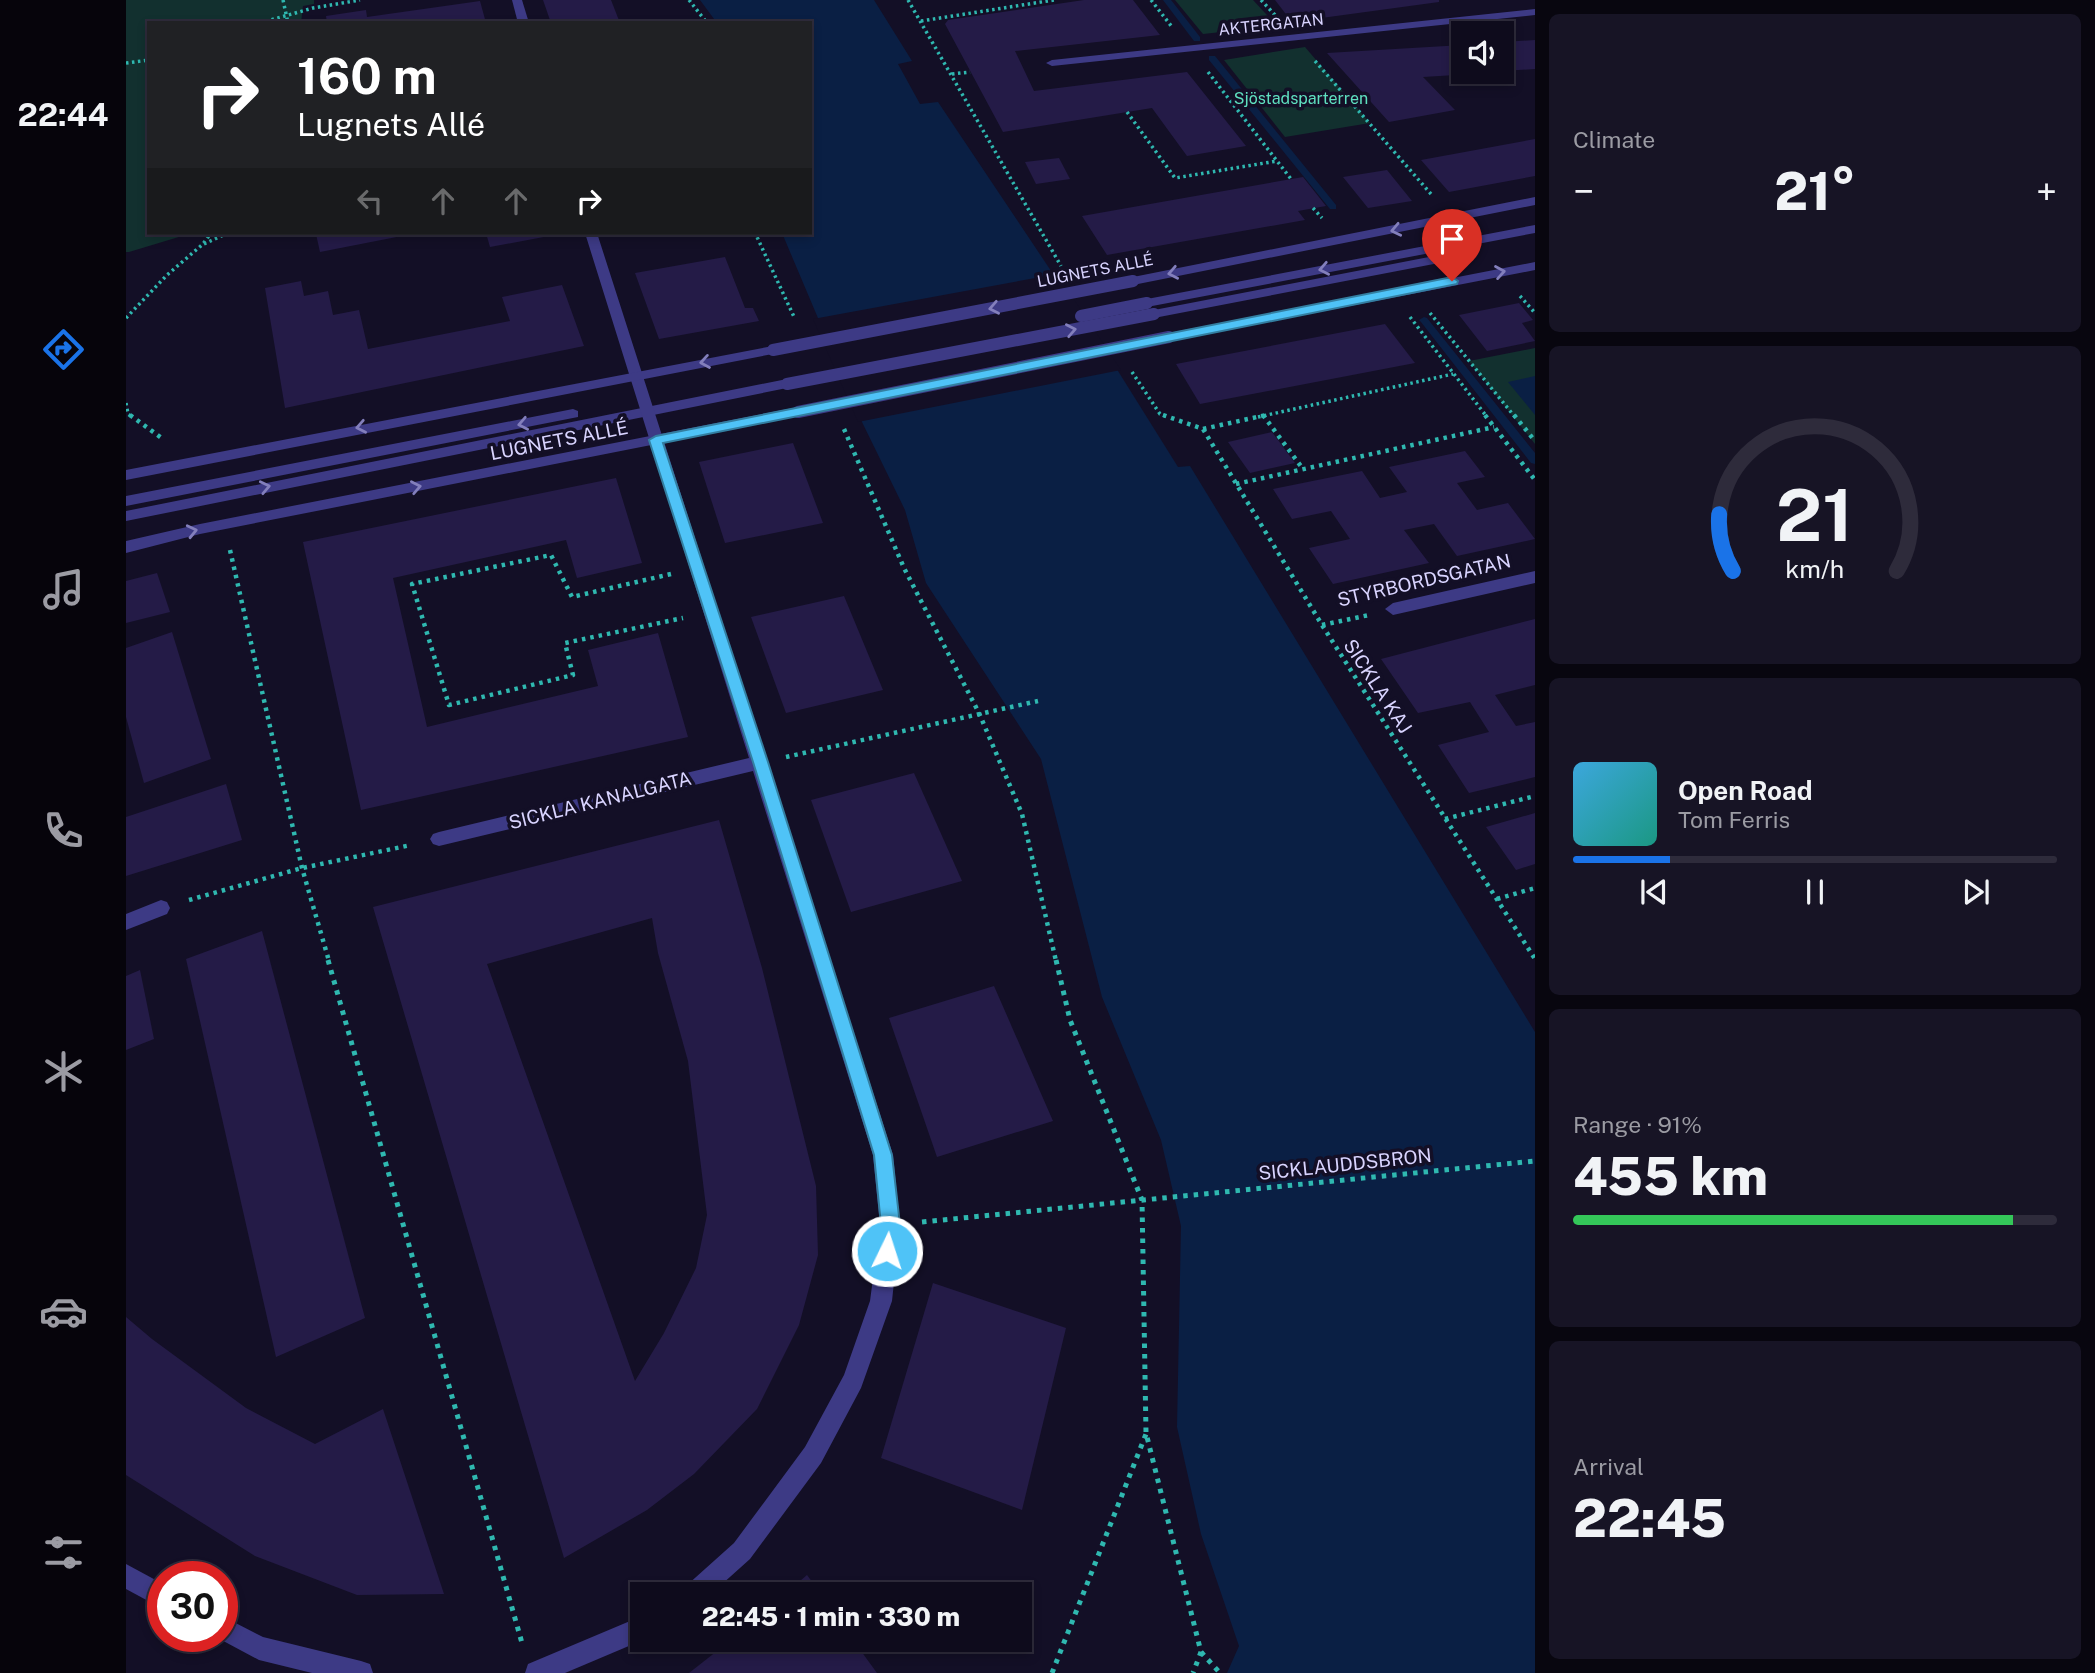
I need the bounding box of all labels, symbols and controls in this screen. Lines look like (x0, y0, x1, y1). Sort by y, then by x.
street label: AKTERGATAN (1217, 10, 1325, 39)
map controls (1451, 21, 1514, 84)
button: sound (1451, 21, 1514, 84)
text: 160 m (297, 47, 437, 105)
icon: right (182, 49, 273, 140)
park label: Sjöstadsparterren (1234, 89, 1368, 108)
text: 22:44 (17, 96, 109, 133)
text: Lugnets Allé (297, 106, 485, 143)
text: Climate (1573, 126, 1655, 153)
text: 21° (1774, 161, 1856, 222)
text: − (1573, 169, 1594, 214)
text: + (2036, 169, 2057, 214)
icon: left (351, 182, 389, 220)
icon: ahead (424, 182, 462, 220)
icon: ahead (497, 182, 535, 220)
icon: right (570, 182, 608, 220)
pin (1422, 209, 1482, 281)
icon: arrive (1433, 220, 1471, 258)
one-way arrow (1390, 222, 1402, 236)
street label: LUGNETS ALLÉ (1035, 249, 1155, 291)
one-way arrow (1318, 261, 1330, 276)
one-way arrow (1167, 265, 1179, 280)
one-way arrow (1494, 265, 1506, 280)
one-way arrow (988, 299, 1000, 314)
one-way arrow (1065, 324, 1077, 339)
icon: directions (39, 325, 88, 374)
one-way arrow (699, 354, 711, 369)
one-way arrow (517, 415, 529, 430)
street label: LUGNETS ALLÉ (488, 416, 630, 464)
one-way arrow (356, 419, 368, 434)
text: 21 (1776, 472, 1854, 557)
one-way arrow (259, 480, 271, 495)
one-way arrow (410, 480, 422, 495)
one-way arrow (186, 525, 198, 539)
street label: STYRBORDSGATAN (1335, 549, 1513, 611)
text: km/h (1786, 553, 1844, 583)
icon: music (39, 565, 88, 614)
street label: SICKLA KAJ (1339, 635, 1417, 737)
street label: SICKLA KANALGATA (506, 767, 694, 833)
text: Open Road (1678, 775, 1813, 806)
icon: phone (39, 806, 88, 855)
text: Tom Ferris (1678, 806, 1790, 833)
icon: previous (1635, 873, 1673, 911)
icon: pause (1796, 873, 1834, 911)
icon: next (1957, 873, 1995, 911)
icon: climate (39, 1047, 88, 1096)
text: Range · 91% (1573, 1111, 1702, 1138)
street label: SICKLAUDDSBRON (1257, 1144, 1433, 1184)
text: 455 km (1573, 1146, 1768, 1207)
position arrow (850, 1214, 924, 1288)
icon: car (39, 1287, 88, 1336)
text: Arrival (1573, 1453, 1644, 1480)
text: 22:45 (1573, 1488, 1726, 1549)
icon: filters (39, 1528, 88, 1577)
speed limit sign: 30 (147, 1561, 238, 1652)
text: 22:45 · 1 min · 330 m (702, 1601, 960, 1632)

